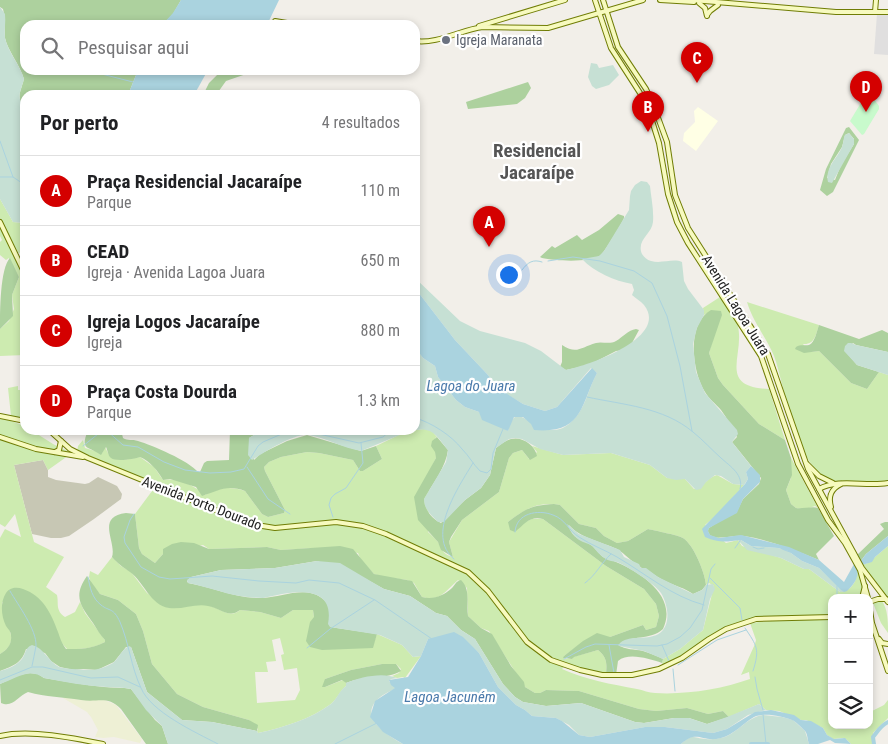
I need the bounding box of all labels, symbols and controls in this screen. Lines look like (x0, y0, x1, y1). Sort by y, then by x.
search box (20, 20, 420, 75)
place label: Igreja Maranata (456, 32, 542, 48)
icon: search (38, 34, 66, 62)
marker: Igreja Maranata (440, 34, 452, 46)
text: Pesquisar aqui (78, 36, 189, 59)
pin: C (681, 42, 713, 83)
pin: D (850, 71, 882, 112)
pin: B (632, 91, 664, 132)
text: Por perto (40, 111, 119, 135)
text: 4 resultados (322, 113, 400, 132)
district label: Residencial Jacaraípe (493, 139, 581, 184)
text: Praça Residencial Jacaraípe (87, 170, 302, 193)
text: A (51, 181, 61, 200)
text: 110 m (361, 181, 400, 200)
text: Parque (87, 193, 131, 212)
pin: A (473, 206, 505, 247)
text: CEAD (87, 240, 129, 263)
text: B (52, 251, 60, 270)
text: 650 m (361, 251, 400, 270)
street label: Avenida Lagoa Juara (699, 252, 773, 358)
your location (496, 262, 522, 288)
text: Igreja · Avenida Lagoa Juara (87, 263, 265, 282)
text: Igreja Logos Jacaraípe (87, 310, 260, 333)
text: C (51, 321, 61, 340)
text: 880 m (361, 321, 400, 340)
text: Igreja (87, 333, 122, 352)
water label: Lagoa do Juara (427, 377, 515, 395)
text: Praça Costa Dourda (87, 380, 237, 403)
text: D (51, 391, 61, 410)
text: 1.3 km (357, 391, 400, 410)
text: Parque (87, 403, 131, 422)
street label: Avenida Porto Dourado (140, 473, 264, 533)
map controls (828, 594, 873, 729)
button: + (828, 594, 873, 639)
button: − (828, 639, 873, 684)
button: layers (828, 684, 873, 729)
water label: Lagoa Jacuném (404, 688, 496, 706)

